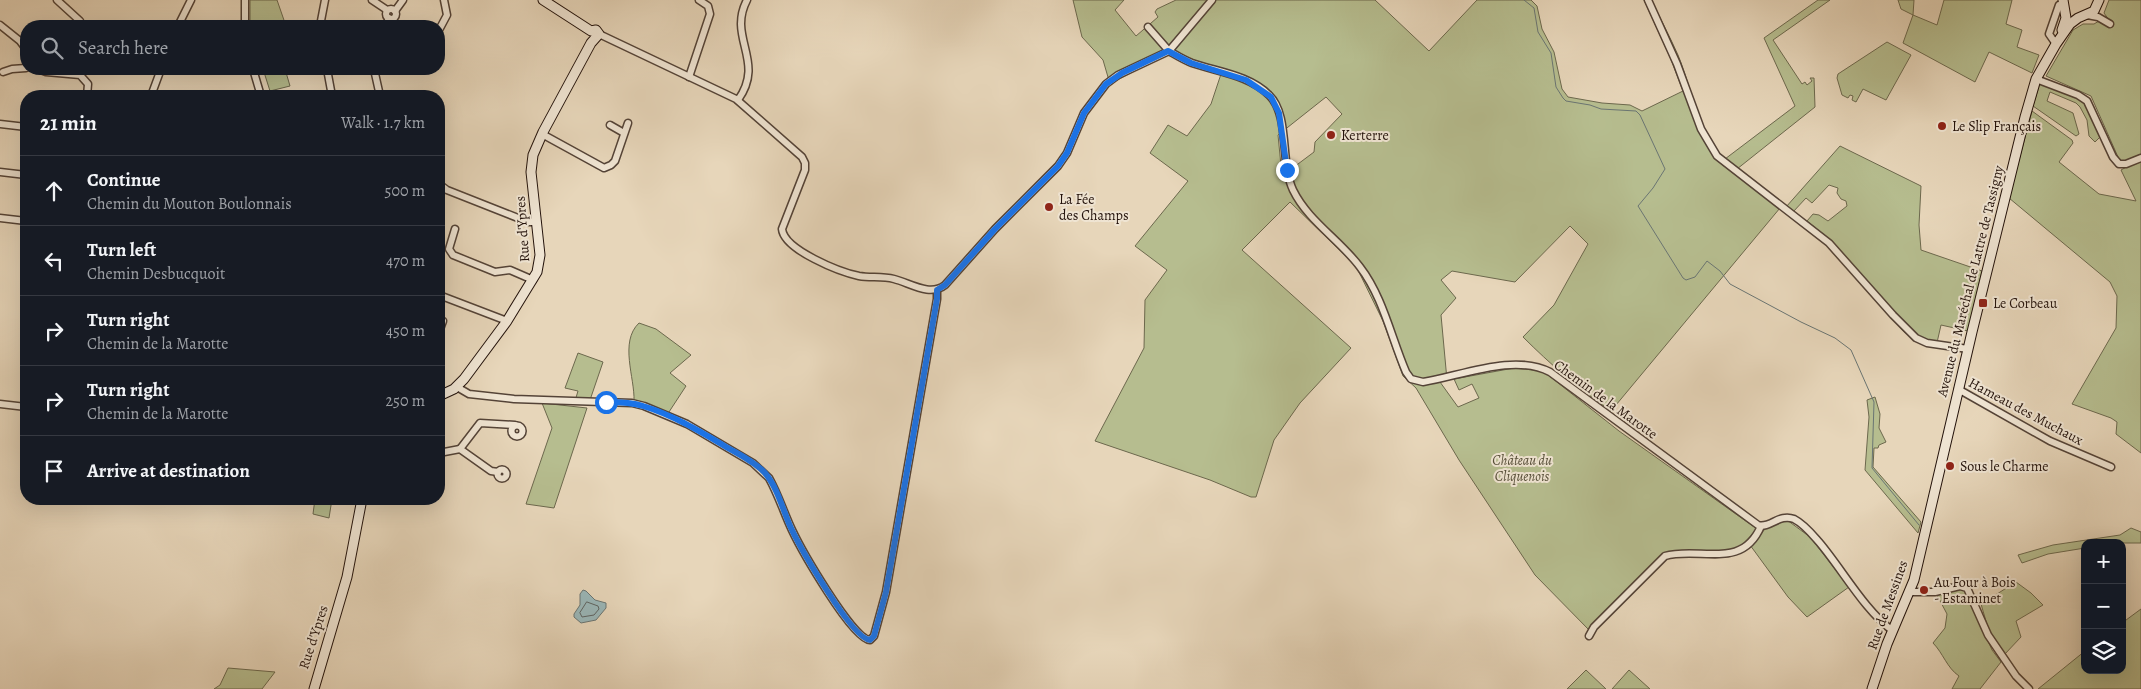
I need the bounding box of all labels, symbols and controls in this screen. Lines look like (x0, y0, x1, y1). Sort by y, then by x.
search box (20, 20, 445, 75)
icon: search (38, 34, 66, 62)
text: Search here (78, 35, 168, 61)
text: 21 min (40, 109, 97, 137)
text: Walk · 1.7 km (341, 112, 425, 134)
place label: Le Slip Français (1952, 117, 2041, 136)
marker: Le Slip Français (1936, 120, 1948, 132)
place label: Kerterre (1341, 126, 1389, 145)
marker: Kerterre (1325, 129, 1337, 141)
route end (1276, 159, 1299, 182)
street label: Avenue du Maréchal de Lattre de Tassigny (1932, 163, 2009, 400)
text: Continue (87, 167, 161, 193)
icon: ahead (40, 177, 68, 205)
text: 500 m (385, 180, 425, 202)
place label: La Fée des Champs (1059, 190, 1129, 225)
text: Chemin du Mouton Boulonnais (87, 193, 292, 215)
street label: Rue d'Ypres (511, 195, 534, 263)
marker: La Fée des Champs (1043, 201, 1055, 213)
text: Turn left (87, 237, 156, 263)
icon: left (40, 247, 68, 275)
text: 470 m (386, 250, 425, 272)
text: Chemin Desbucquoit (87, 263, 225, 285)
place label: Le Corbeau (1993, 294, 2058, 313)
marker: Le Corbeau (1977, 297, 1989, 309)
text: Turn right (87, 307, 169, 333)
icon: right (40, 317, 68, 345)
text: 450 m (386, 320, 425, 342)
text: Chemin de la Marotte (87, 333, 228, 355)
street label: Chemin de la Marotte (1550, 355, 1661, 443)
street label: Hameau des Muchaux (1965, 373, 2087, 450)
text: Turn right (87, 377, 169, 403)
icon: right (40, 387, 68, 415)
text: 250 m (386, 390, 425, 412)
route start (595, 391, 618, 414)
text: Chemin de la Marotte (87, 403, 228, 425)
park label: Château du Cliquenois (1492, 451, 1552, 486)
icon: arrive (40, 457, 68, 485)
place label: Sous le Charme (1960, 457, 2049, 476)
text: Arrive at destination (87, 458, 250, 484)
marker: Sous le Charme (1944, 460, 1956, 472)
map controls (2081, 539, 2126, 674)
button: + (2081, 539, 2126, 584)
street label: Rue de Messines (1862, 558, 1912, 653)
place label: Au Four à Bois - Estaminet (1933, 573, 2016, 608)
marker: Au Four à Bois - Estaminet (1918, 584, 1930, 596)
button: − (2081, 584, 2126, 629)
street label: Rue d'Ypres (294, 603, 333, 672)
button: layers (2081, 629, 2126, 674)

